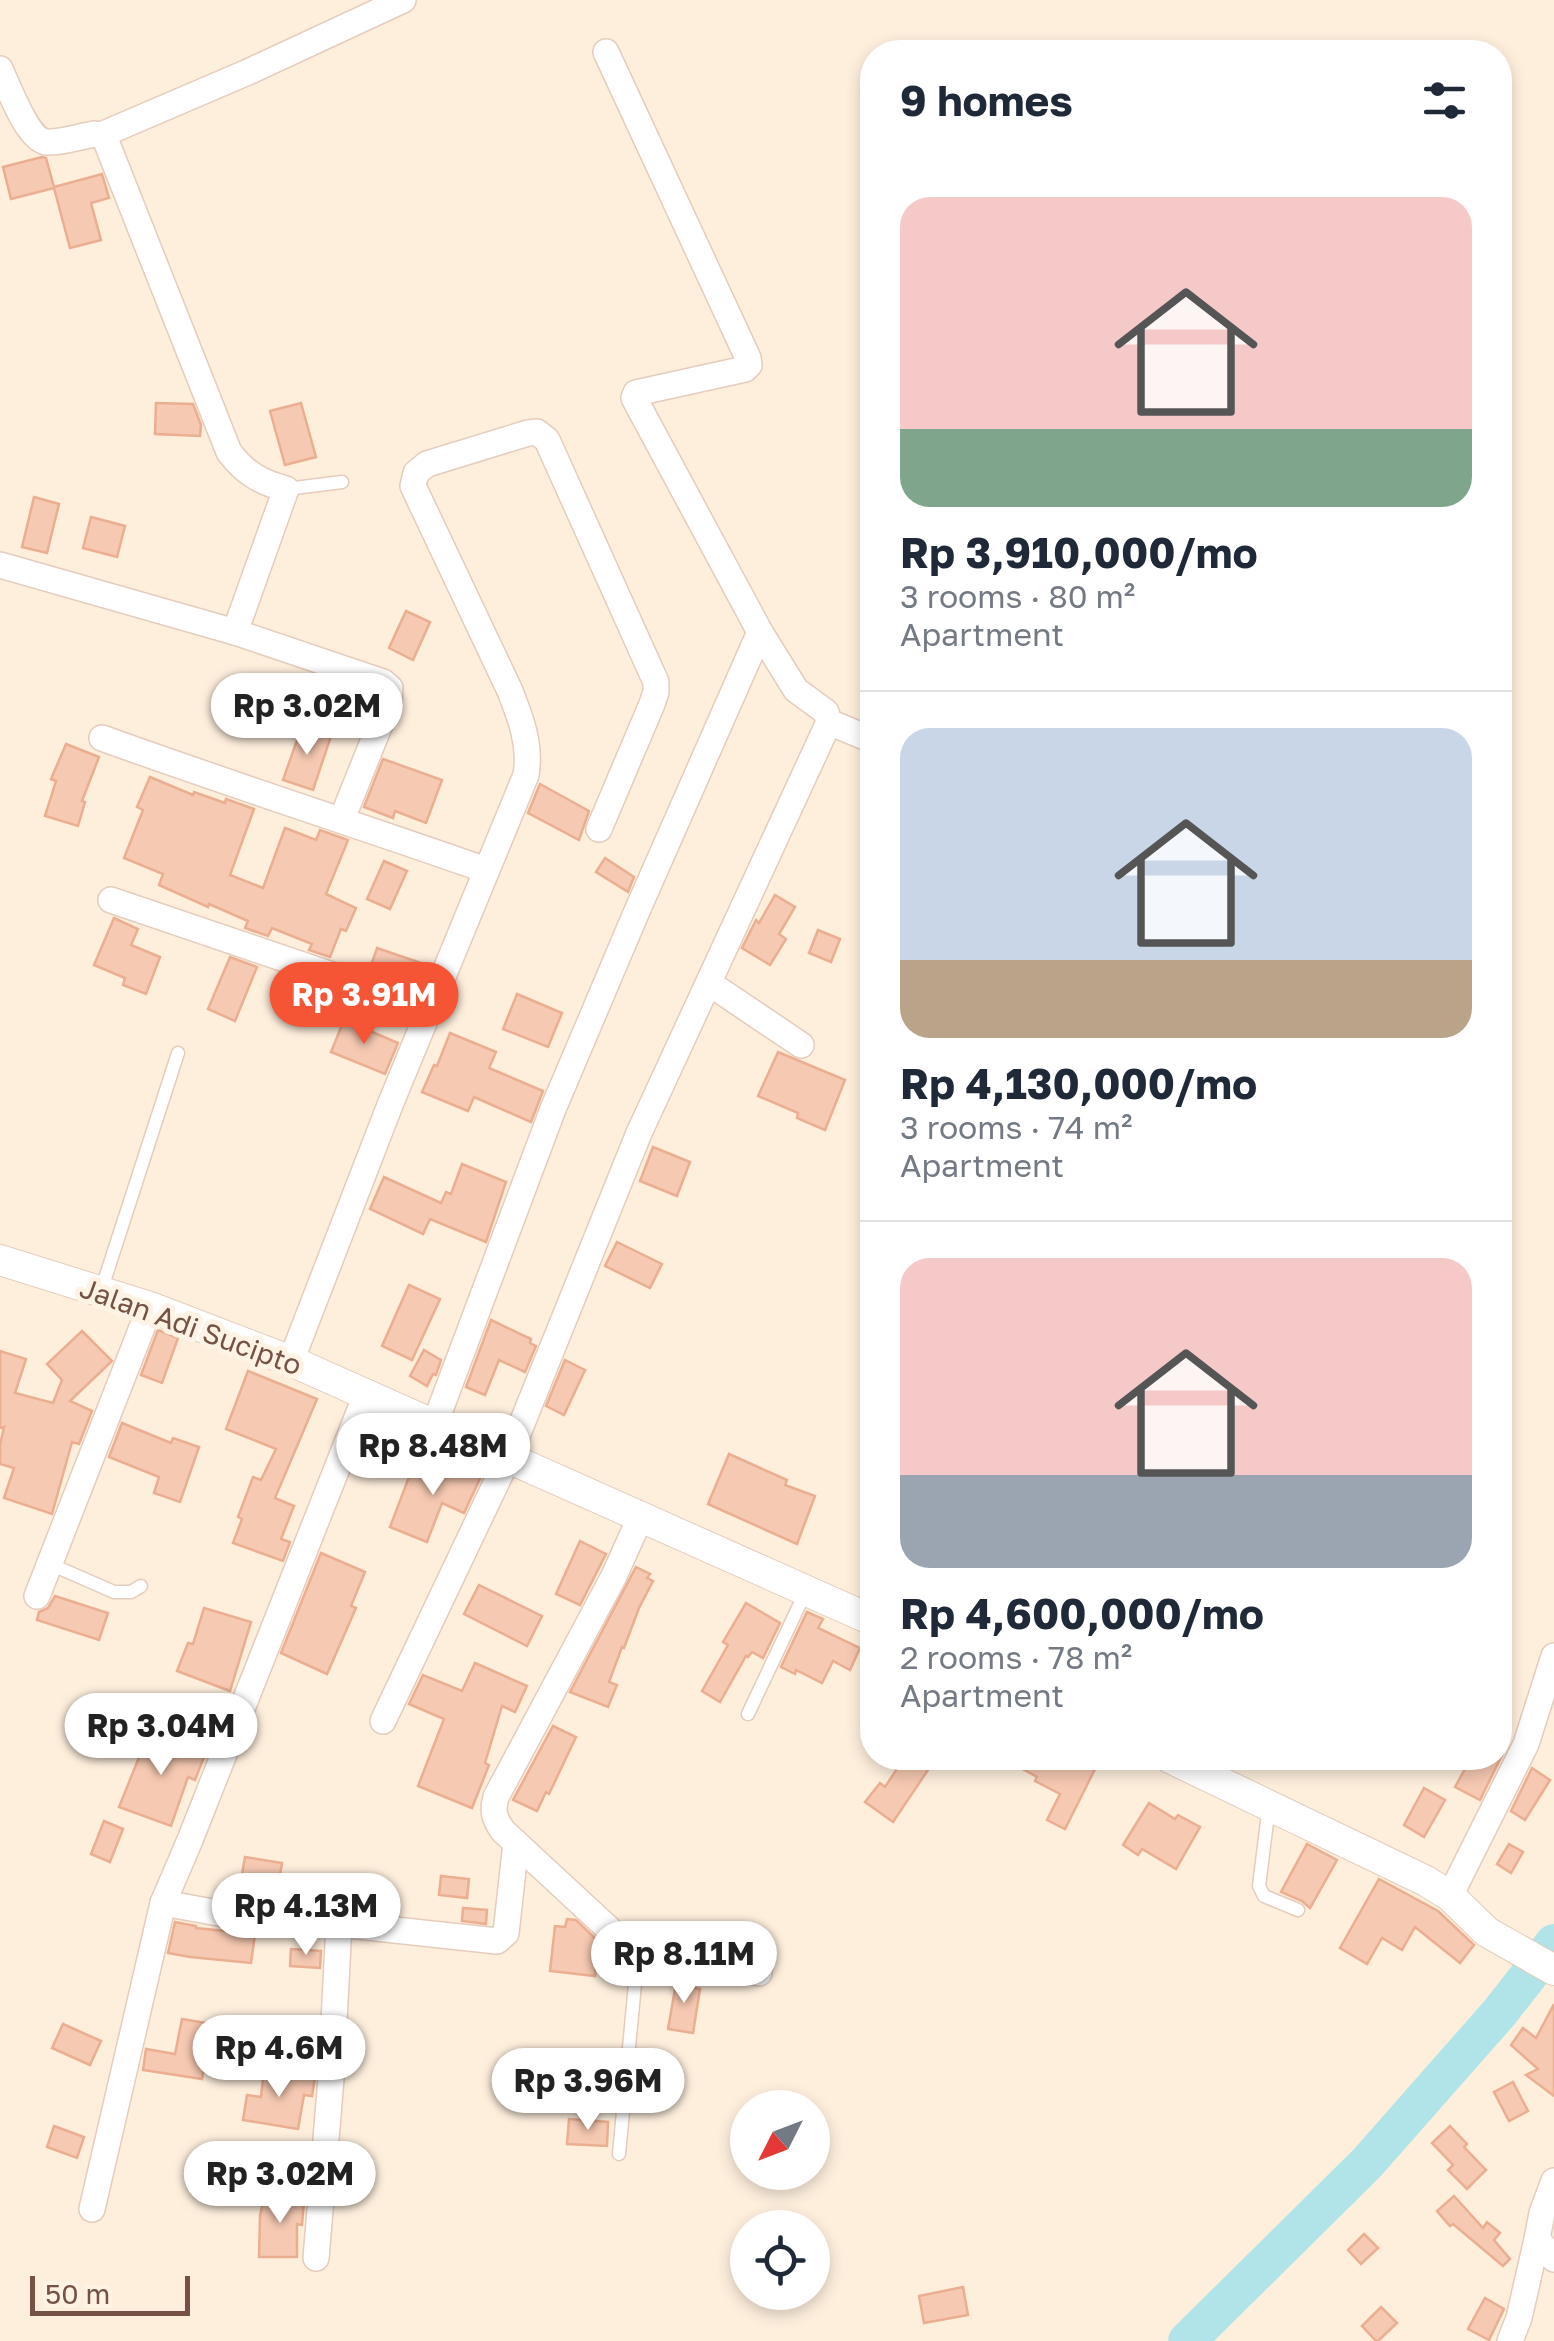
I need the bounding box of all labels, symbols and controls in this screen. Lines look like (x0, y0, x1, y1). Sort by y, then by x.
icon: filters (1417, 73, 1472, 128)
text: 9 homes (900, 75, 1073, 125)
icon: home (1096, 262, 1276, 442)
text: Rp 3,910,000/mo (900, 527, 1258, 577)
text: 3 rooms · 80 m² (900, 577, 1135, 615)
text: Apartment (900, 615, 1064, 653)
pin: Rp 3.02M (204, 673, 410, 758)
text: Rp 3.02M (233, 686, 381, 724)
icon: home (1096, 793, 1276, 973)
pin: Rp 3.91M (261, 962, 467, 1047)
text: Rp 3.91M (292, 975, 436, 1013)
text: Rp 4,130,000/mo (900, 1058, 1257, 1108)
text: 3 rooms · 74 m² (900, 1108, 1132, 1146)
text: Apartment (900, 1146, 1064, 1184)
street label: Jalan Adi Sucipto (76, 1271, 306, 1381)
icon: home (1096, 1323, 1276, 1503)
pin: Rp 8.48M (330, 1413, 536, 1498)
text: Rp 8.48M (358, 1426, 508, 1464)
text: Rp 4,600,000/mo (900, 1588, 1264, 1638)
text: 2 rooms · 78 m² (900, 1638, 1132, 1676)
text: Apartment (900, 1676, 1064, 1714)
pin: Rp 3.04M (58, 1693, 264, 1778)
text: Rp 3.04M (87, 1706, 235, 1744)
pin: Rp 4.13M (203, 1873, 409, 1958)
text: Rp 4.13M (234, 1886, 378, 1924)
pin: Rp 8.11M (581, 1921, 787, 2006)
text: Rp 8.11M (613, 1934, 755, 1972)
pin: Rp 4.6M (187, 2015, 371, 2100)
text: Rp 4.6M (215, 2028, 343, 2066)
pin: Rp 3.96M (485, 2048, 691, 2133)
text: Rp 3.96M (514, 2061, 662, 2099)
north arrow (730, 2090, 830, 2190)
map controls (730, 2090, 830, 2310)
pin: Rp 3.02M (177, 2141, 383, 2226)
text: Rp 3.02M (206, 2154, 354, 2192)
button: locate (730, 2210, 830, 2310)
scale bar (30, 2271, 190, 2316)
text: 50 m (45, 2277, 110, 2310)

